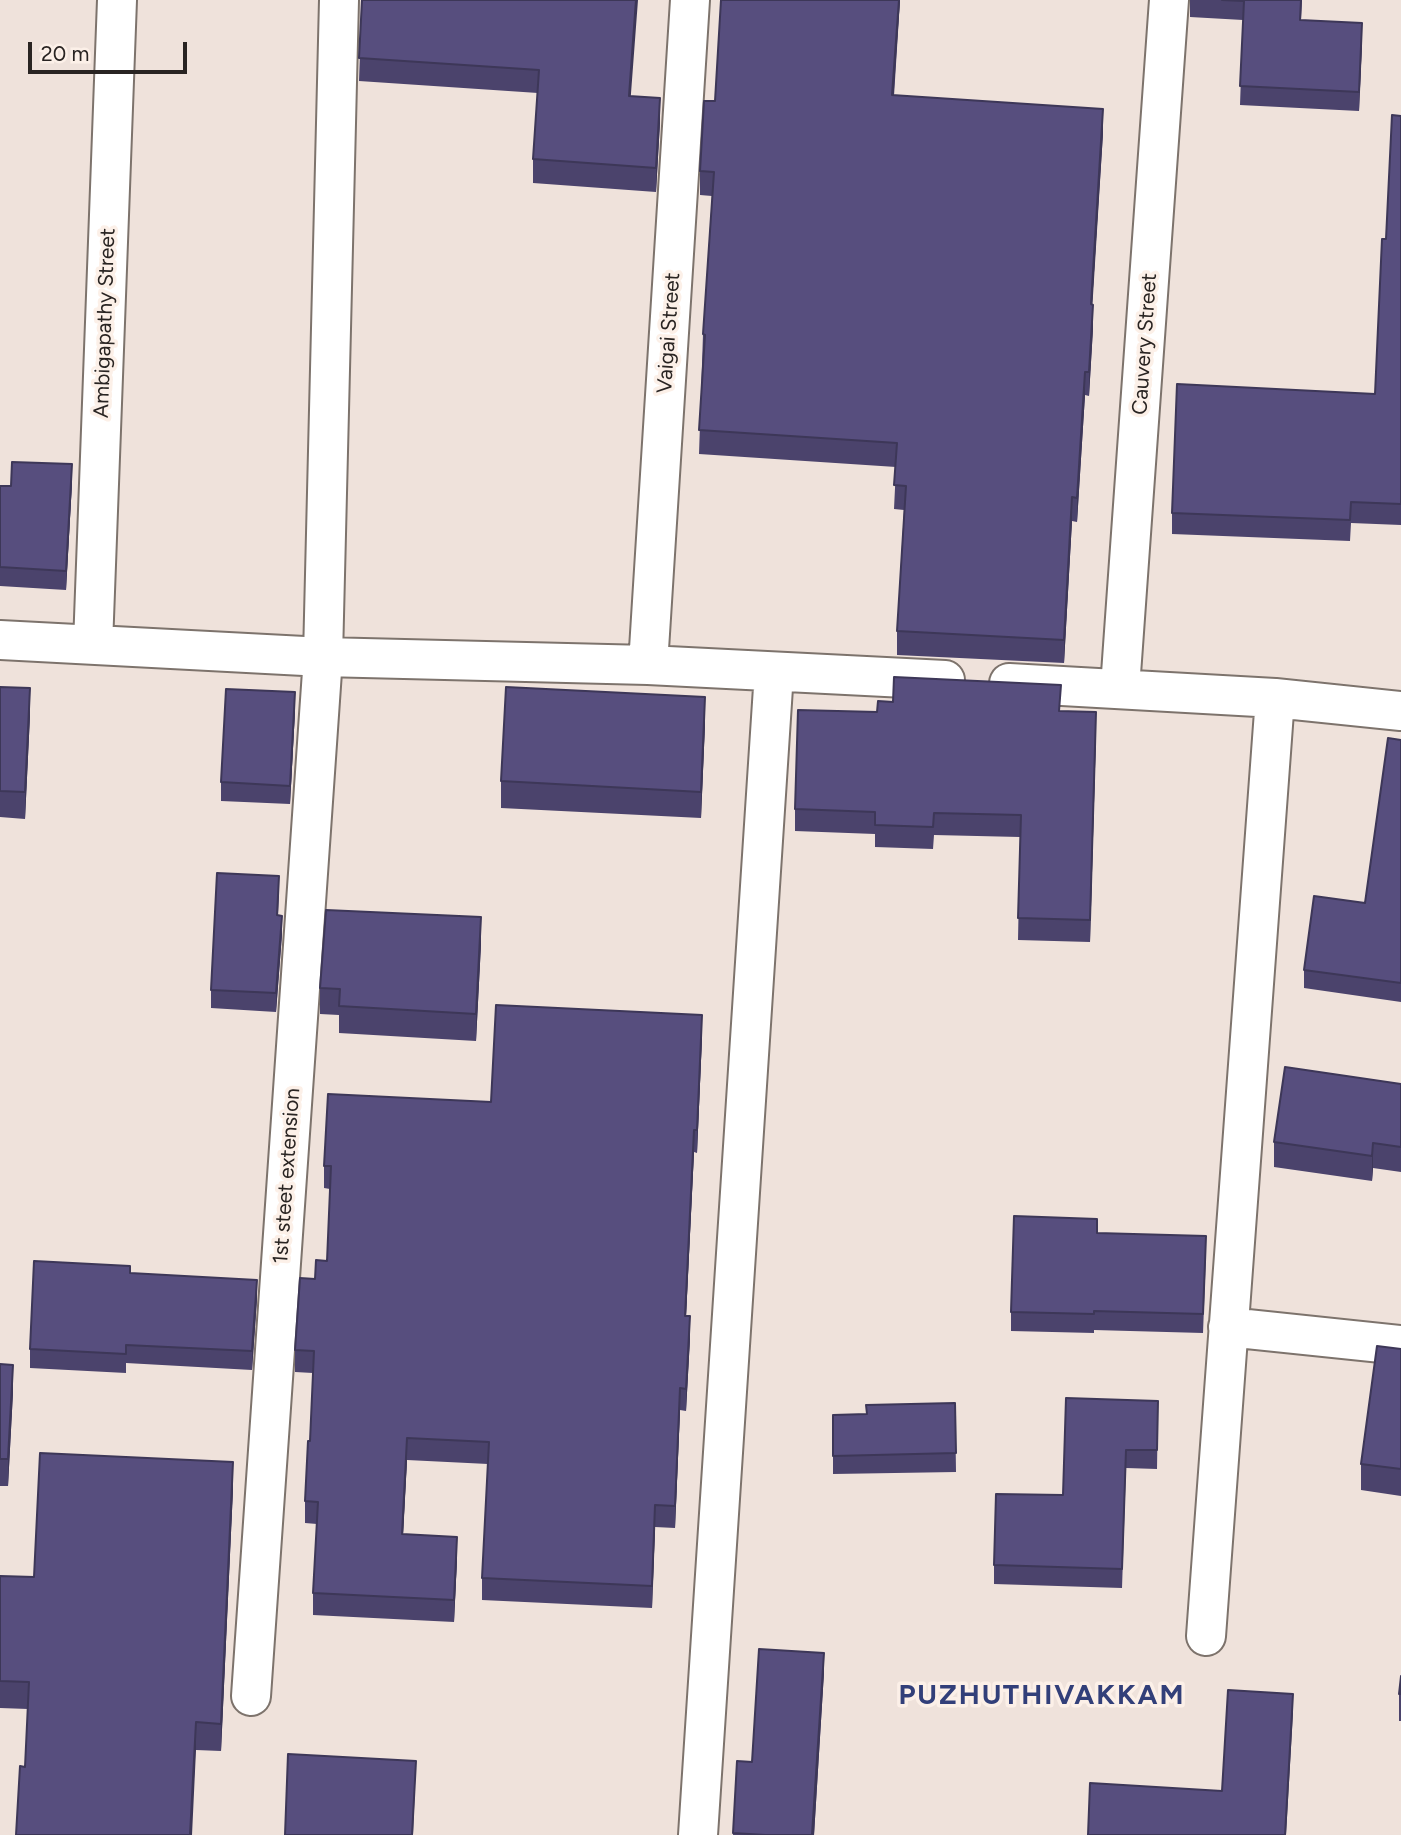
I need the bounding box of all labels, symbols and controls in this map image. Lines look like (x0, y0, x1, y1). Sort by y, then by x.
scale bar (32, 28, 191, 72)
text: 20 m (41, 41, 89, 66)
street label: Ambigapathy Street (89, 228, 121, 418)
street label: Vaigai Street (652, 272, 686, 394)
street label: Cauvery Street (1127, 272, 1163, 416)
street label: 1st steet extension (268, 1087, 306, 1265)
district label: PUZHUTHIVAKKAM (900, 1679, 1184, 1713)

